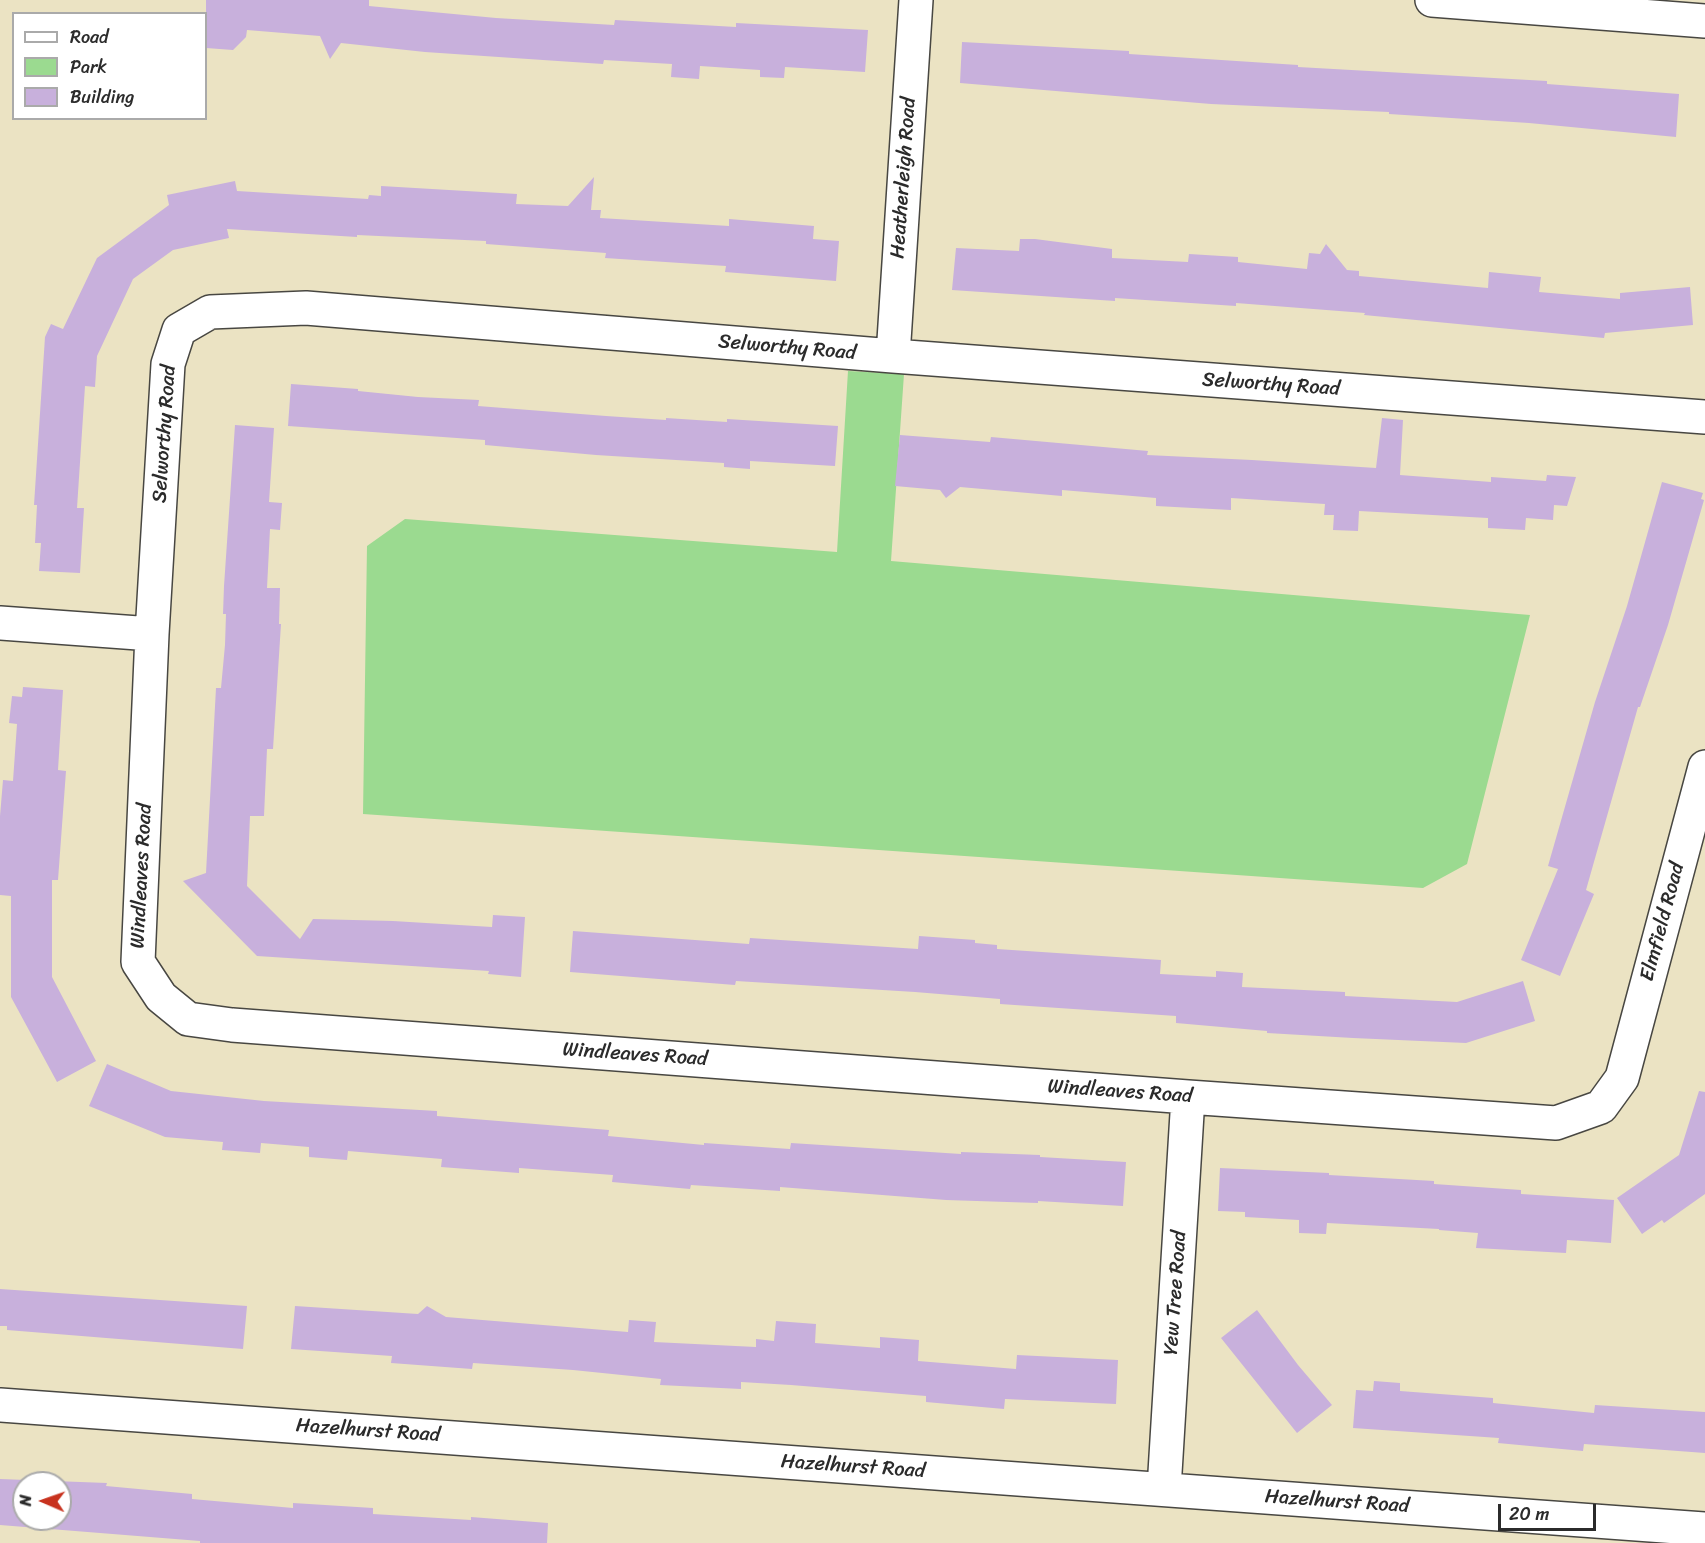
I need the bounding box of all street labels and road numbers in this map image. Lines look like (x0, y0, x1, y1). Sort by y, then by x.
street label: Heatherleigh Road (886, 97, 922, 259)
street label: Selworthy Road (717, 330, 857, 366)
street label: Selworthy Road (148, 364, 182, 504)
street label: Selworthy Road (1201, 368, 1341, 402)
street label: Windleaves Road (126, 803, 158, 949)
street label: Elmfield Road (1636, 860, 1690, 984)
street label: Windleaves Road (562, 1038, 708, 1072)
street label: Windleaves Road (1047, 1075, 1193, 1109)
street label: Yew Tree Road (1160, 1230, 1192, 1356)
street label: Hazelhurst Road (295, 1414, 441, 1448)
street label: Hazelhurst Road (780, 1450, 926, 1484)
street label: Hazelhurst Road (1264, 1485, 1410, 1519)

